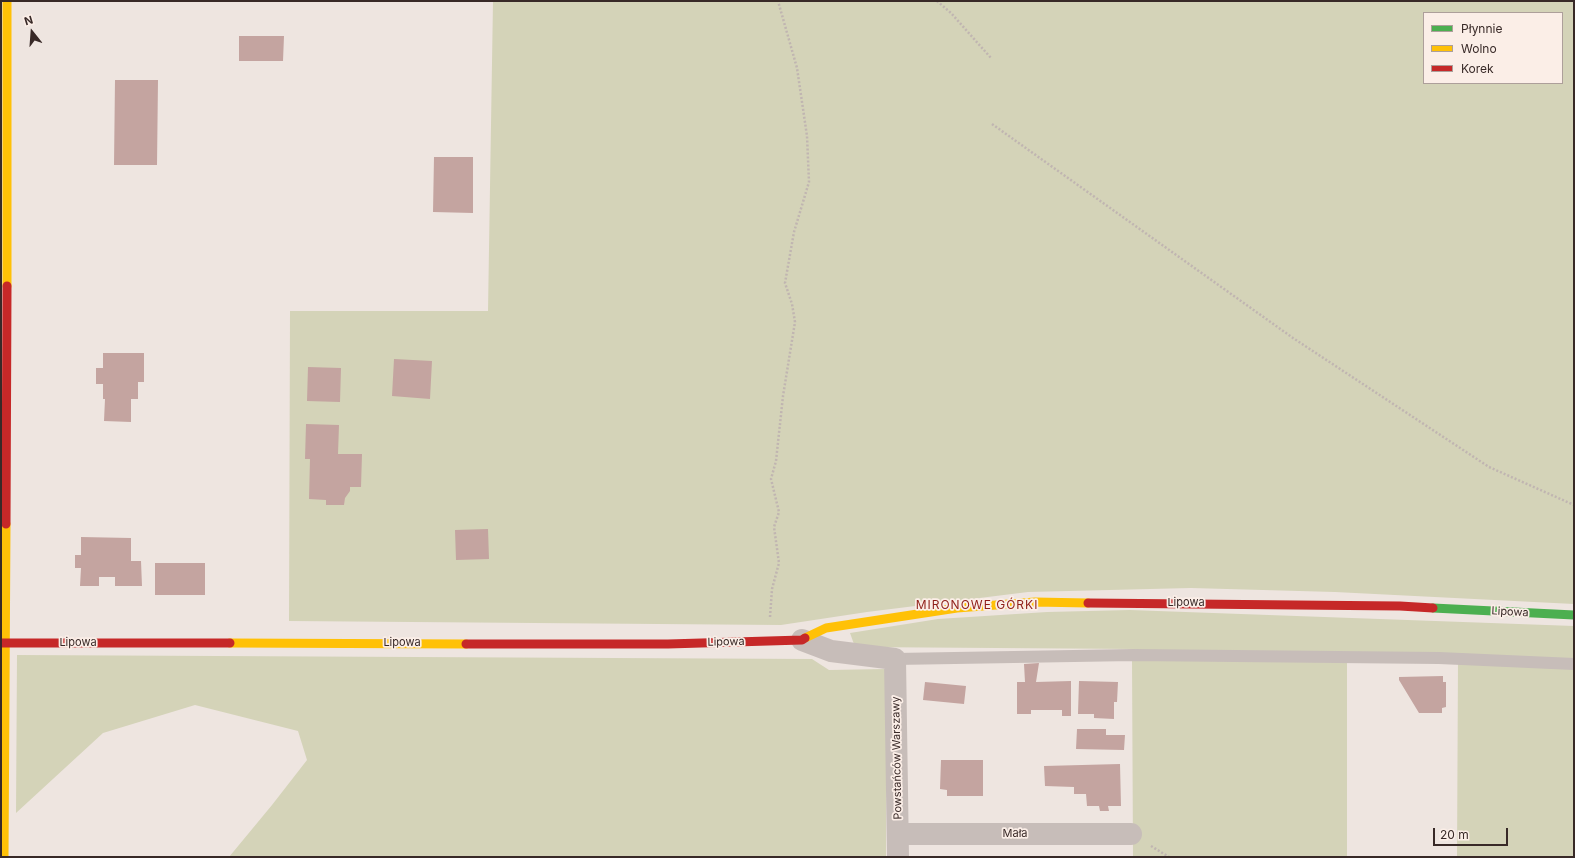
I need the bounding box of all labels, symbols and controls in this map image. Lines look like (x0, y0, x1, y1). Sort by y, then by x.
north arrow (12, 12, 52, 52)
legend (1423, 12, 1563, 84)
text: N (22, 13, 35, 28)
text: Płynnie (1461, 21, 1502, 36)
text: Wolno (1461, 41, 1497, 56)
text: Korek (1461, 61, 1494, 76)
street label: Lipowa (1167, 596, 1205, 610)
district label: MIRONOWE GÓRKI (916, 598, 1038, 612)
street label: Lipowa (1491, 604, 1529, 620)
street label: Lipowa (707, 635, 745, 649)
street label: Lipowa (59, 636, 97, 650)
street label: Lipowa (383, 636, 421, 650)
street label: Powstańców Warszawy (889, 696, 905, 820)
scale bar (1435, 820, 1510, 846)
street label: Mała (1003, 827, 1027, 841)
text: 20 m (1440, 827, 1469, 842)

